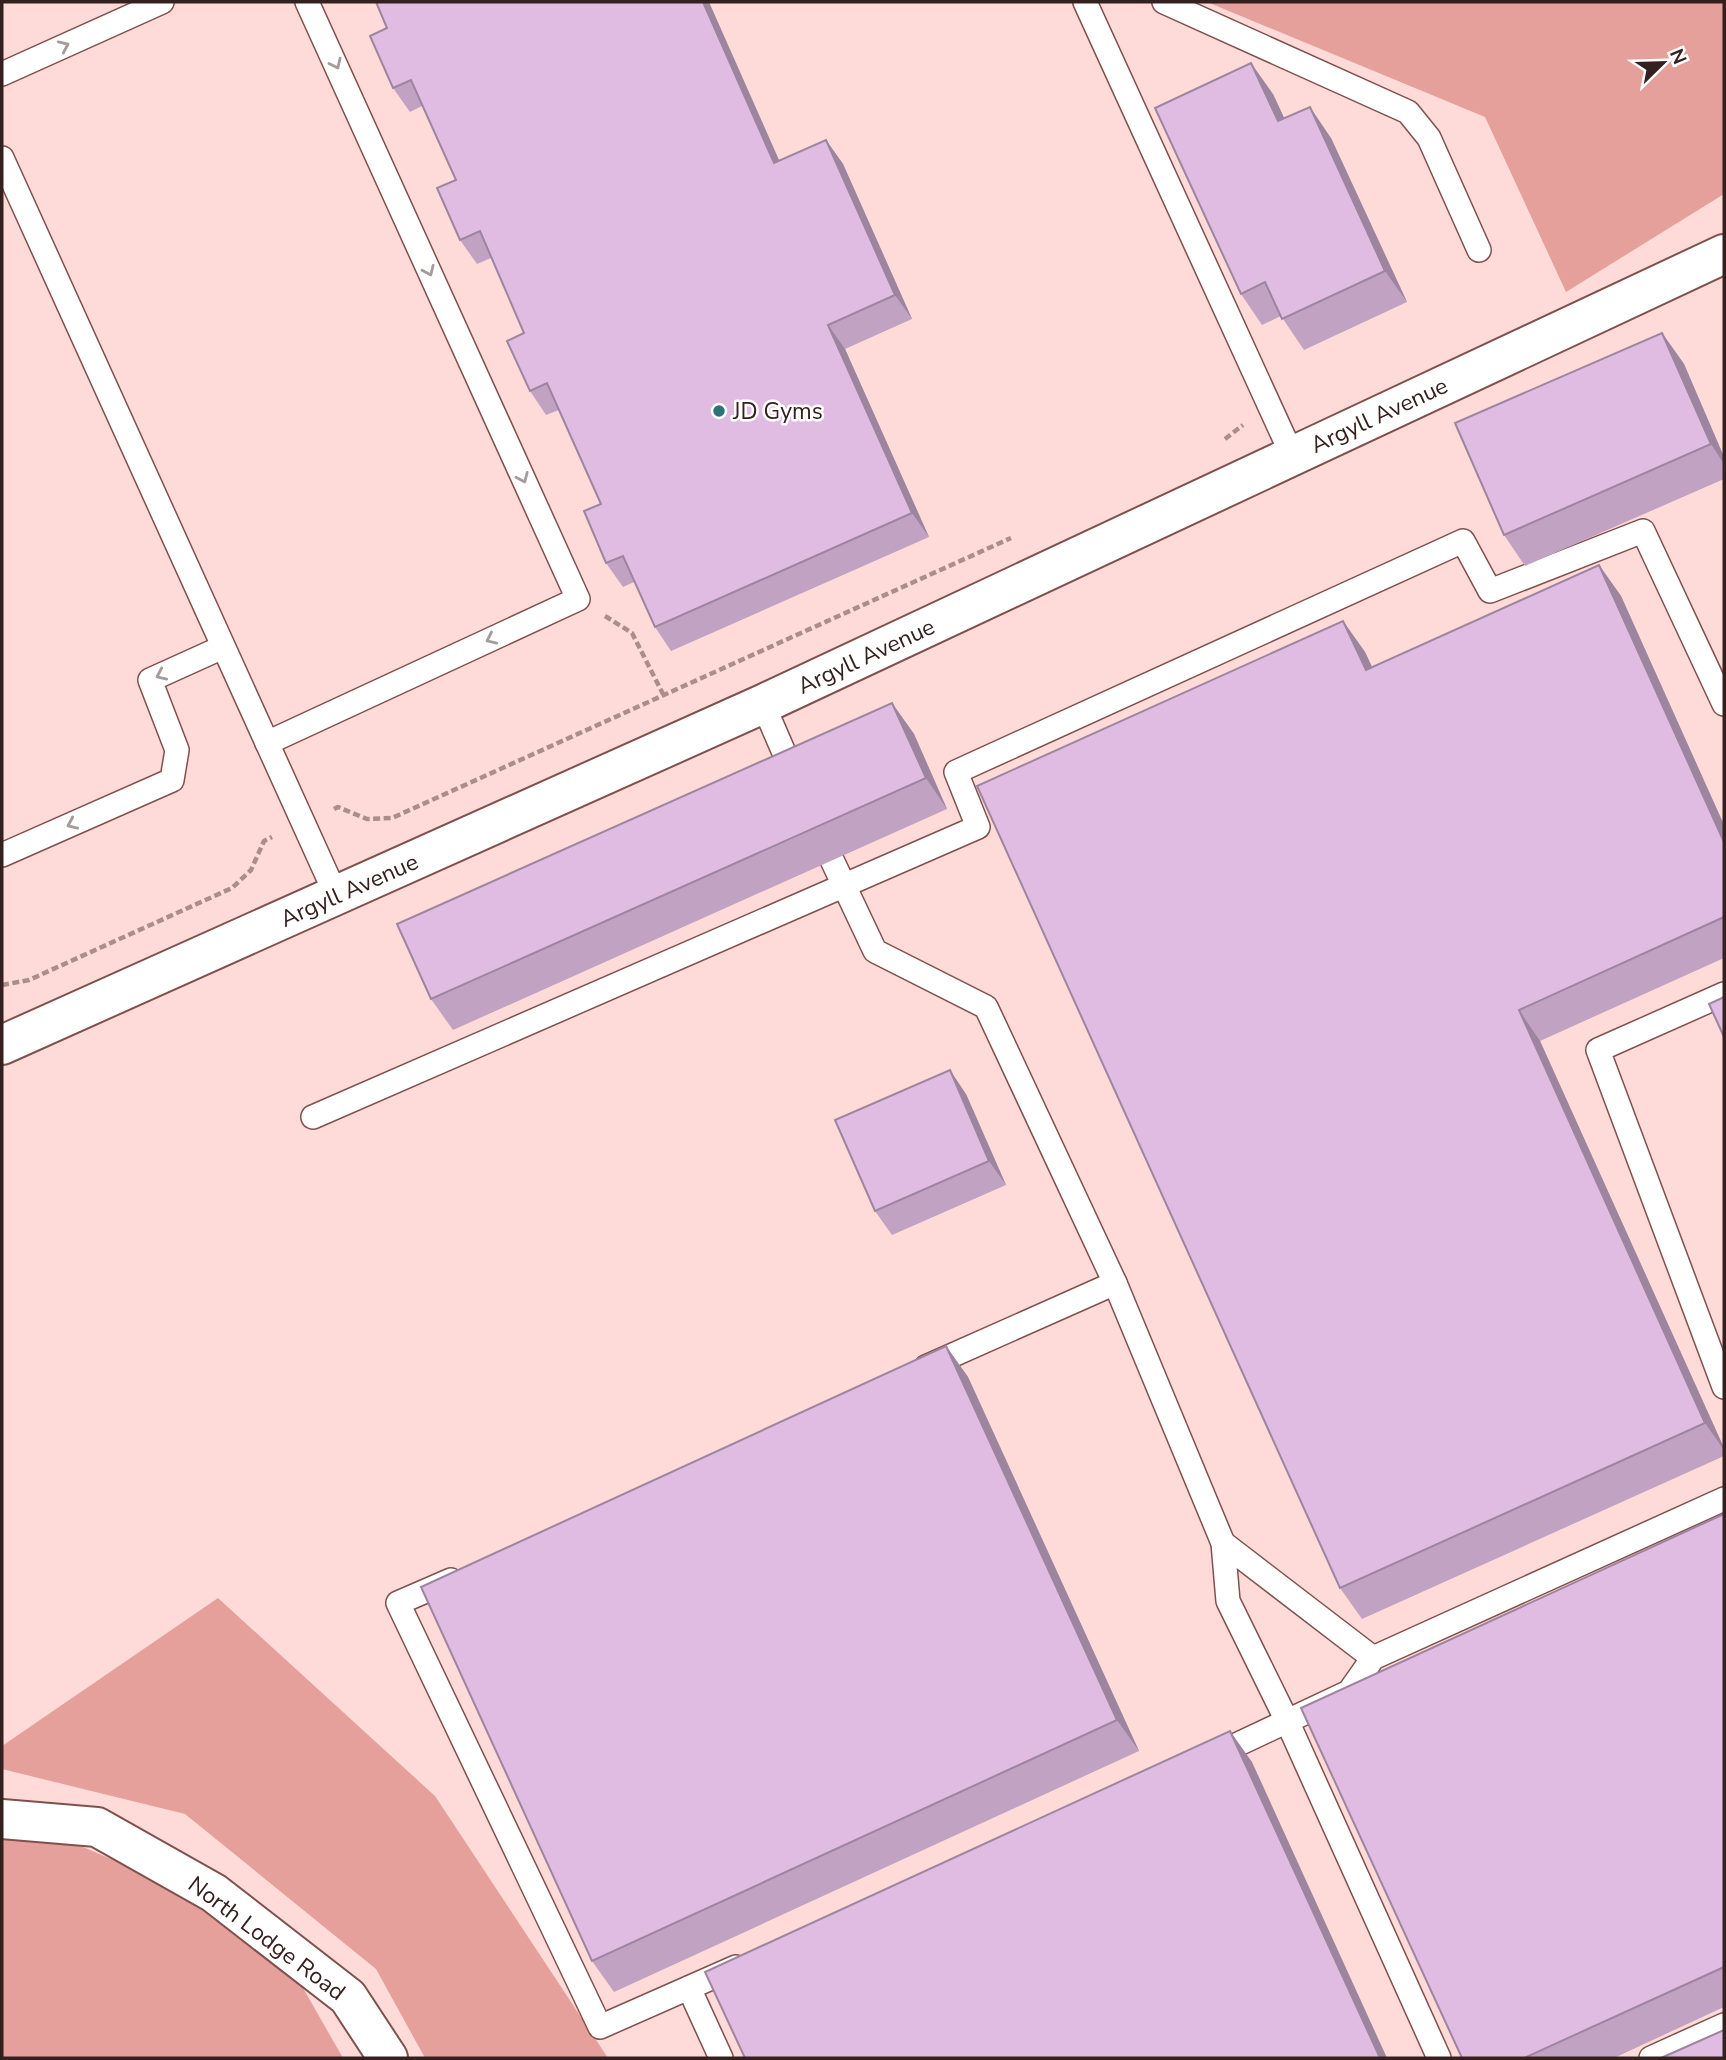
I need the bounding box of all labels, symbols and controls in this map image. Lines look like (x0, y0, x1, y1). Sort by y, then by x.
north arrow (1628, 28, 1698, 98)
one-way arrow (57, 40, 69, 54)
text: N (1663, 45, 1692, 68)
one-way arrow (327, 57, 341, 69)
one-way arrow (421, 264, 435, 276)
street label: Argyll Avenue (1306, 370, 1453, 461)
place label: JD Gyms (732, 396, 823, 427)
marker: JD Gyms (711, 403, 727, 419)
one-way arrow (515, 471, 529, 484)
street label: Argyll Avenue (793, 611, 940, 702)
one-way arrow (486, 631, 499, 645)
one-way arrow (156, 667, 168, 681)
one-way arrow (67, 816, 79, 830)
street label: Argyll Avenue (275, 846, 423, 935)
street label: North Lodge Road (182, 1869, 352, 2008)

